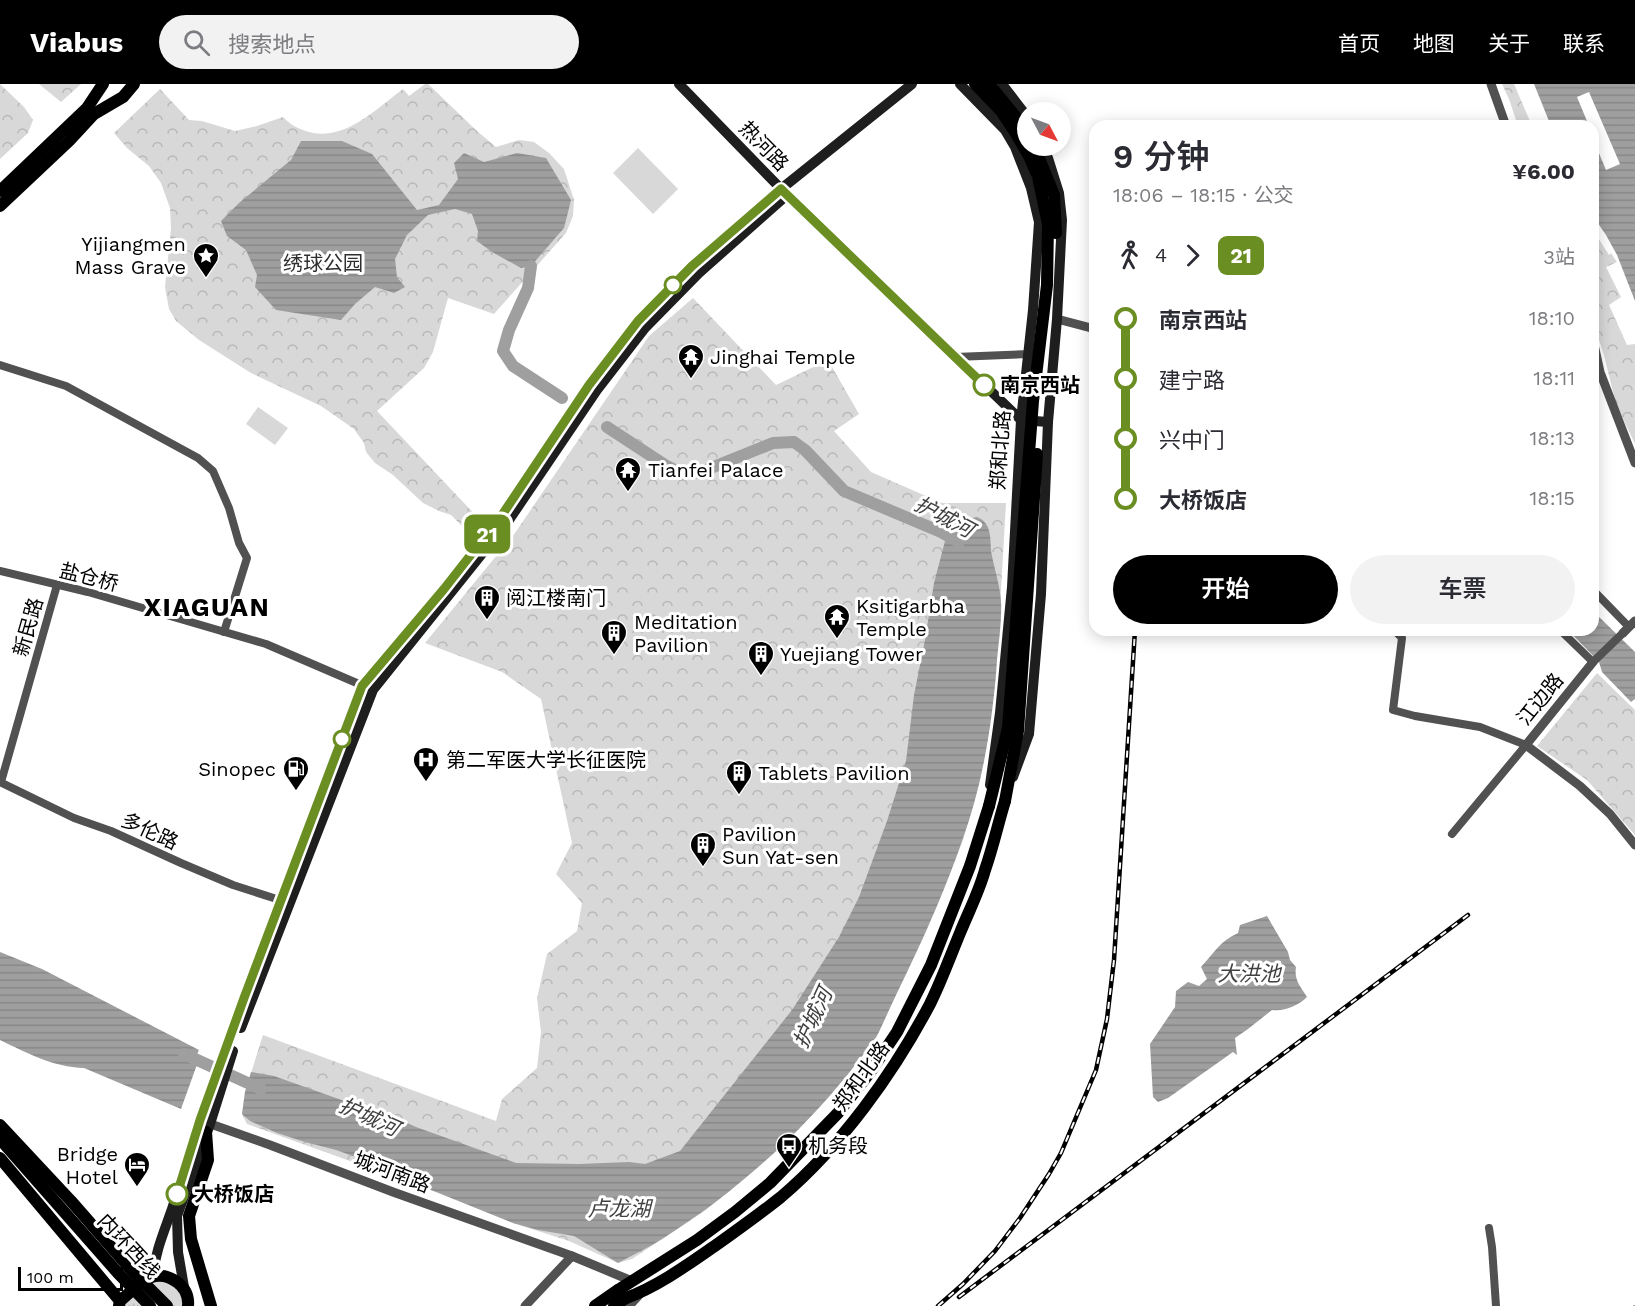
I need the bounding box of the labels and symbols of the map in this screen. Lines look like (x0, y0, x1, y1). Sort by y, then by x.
north arrow (1017, 102, 1071, 156)
street label: 热河路 (735, 116, 793, 176)
place label: Yijiangmen Mass Grave (75, 232, 186, 279)
place icon: Yijiangmen Mass Grave (191, 241, 221, 279)
park label: 绣球公园 (283, 251, 363, 275)
unlabelled marker (664, 276, 682, 294)
temple icon: Jinghai Temple (676, 342, 706, 380)
place label: Jinghai Temple (710, 345, 856, 369)
place label: 南京西站 (1000, 373, 1080, 397)
marker: 南京西站 (973, 374, 995, 396)
street label: 郑和北路 (985, 409, 1015, 491)
temple icon: Tianfei Palace (613, 455, 643, 493)
place label: Tianfei Palace (648, 458, 784, 482)
water label: 护城河 (911, 491, 981, 544)
line badge: 21 (460, 514, 514, 554)
street label: 盐仓桥 (57, 558, 121, 596)
building icon: 阅江楼南门 (472, 583, 502, 621)
place label: 阅江楼南门 (506, 586, 606, 610)
district label: XIAGUAN (144, 592, 270, 622)
place label: Ksitigarbha Temple (856, 594, 965, 641)
street label: 新民路 (8, 595, 48, 659)
temple icon: Ksitigarbha Temple (822, 602, 852, 640)
place label: Meditation Pavilion (634, 610, 738, 657)
building icon: Meditation Pavilion (599, 618, 629, 656)
building icon: Yuejiang Tower (746, 639, 776, 677)
place label: Yuejiang Tower (780, 642, 923, 666)
street label: 江边路 (1512, 668, 1568, 730)
unlabelled marker (333, 730, 351, 748)
hospital icon: 第二军医大学长征医院 (411, 745, 441, 783)
place label: 第二军医大学长征医院 (446, 748, 646, 772)
fuel station icon: Sinopec (281, 754, 311, 792)
place label: Sinopec (198, 757, 276, 781)
building icon: Tablets Pavilion (724, 758, 754, 796)
place label: Tablets Pavilion (758, 761, 910, 785)
street label: 多伦路 (118, 807, 182, 855)
place label: Pavilion Sun Yat-sen (722, 822, 839, 869)
building icon: Pavilion Sun Yat-sen (688, 830, 718, 868)
water label: 大洪池 (1218, 961, 1282, 986)
water label: 护城河 (788, 980, 839, 1052)
street label: 郑和北路 (828, 1037, 894, 1115)
water label: 护城河 (335, 1092, 407, 1142)
bus stop icon: 机务段 (774, 1131, 804, 1169)
place label: 机务段 (808, 1134, 868, 1158)
place label: Bridge Hotel (57, 1142, 118, 1189)
street label: 城河南路 (350, 1146, 434, 1198)
hotel icon: Bridge Hotel (122, 1150, 152, 1188)
place label: 大桥饭店 (194, 1182, 274, 1206)
marker: 大桥饭店 (166, 1183, 188, 1205)
water label: 卢龙湖 (588, 1196, 653, 1221)
street label: 内环西线 (93, 1209, 165, 1283)
scale bar (18, 1264, 123, 1292)

